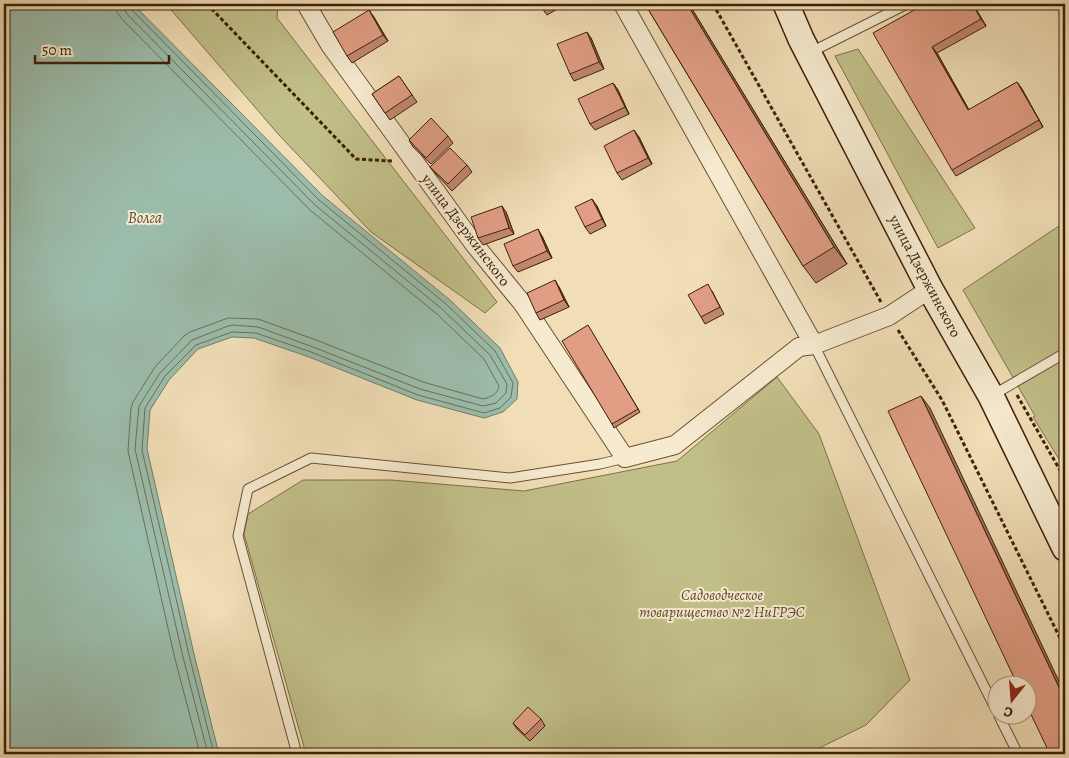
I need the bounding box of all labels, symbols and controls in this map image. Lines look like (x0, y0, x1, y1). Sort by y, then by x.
scale bar (35, 32, 169, 64)
text: 50 m (42, 40, 72, 60)
street label: улица Дзержинского (417, 169, 515, 290)
water label: Волга (128, 207, 162, 229)
street label: улица Дзержинского (884, 210, 966, 341)
park label: Садоводческое товарищество №2 НиГРЭС (639, 585, 805, 622)
north arrow (986, 676, 1036, 726)
text: С (1001, 701, 1015, 722)

